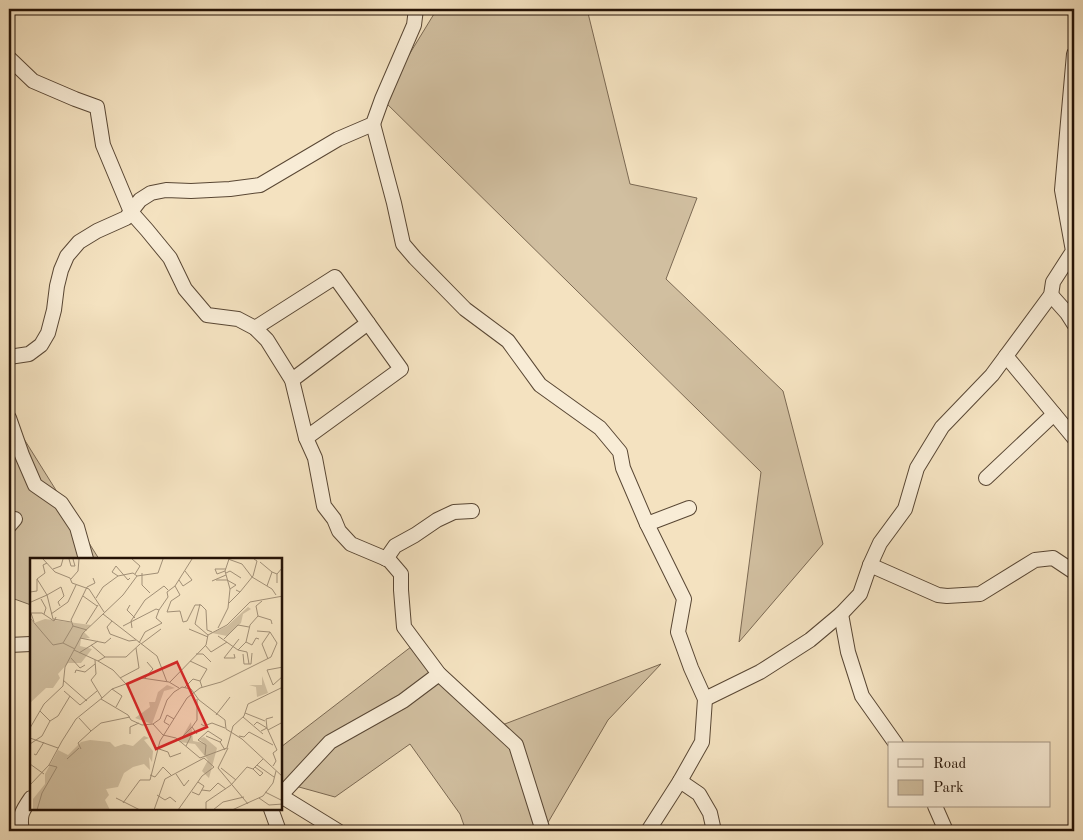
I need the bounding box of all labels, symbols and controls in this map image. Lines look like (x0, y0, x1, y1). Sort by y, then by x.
inset map (30, 558, 282, 810)
legend (888, 742, 1050, 808)
text: Road (933, 757, 967, 772)
text: Park (933, 781, 964, 796)

